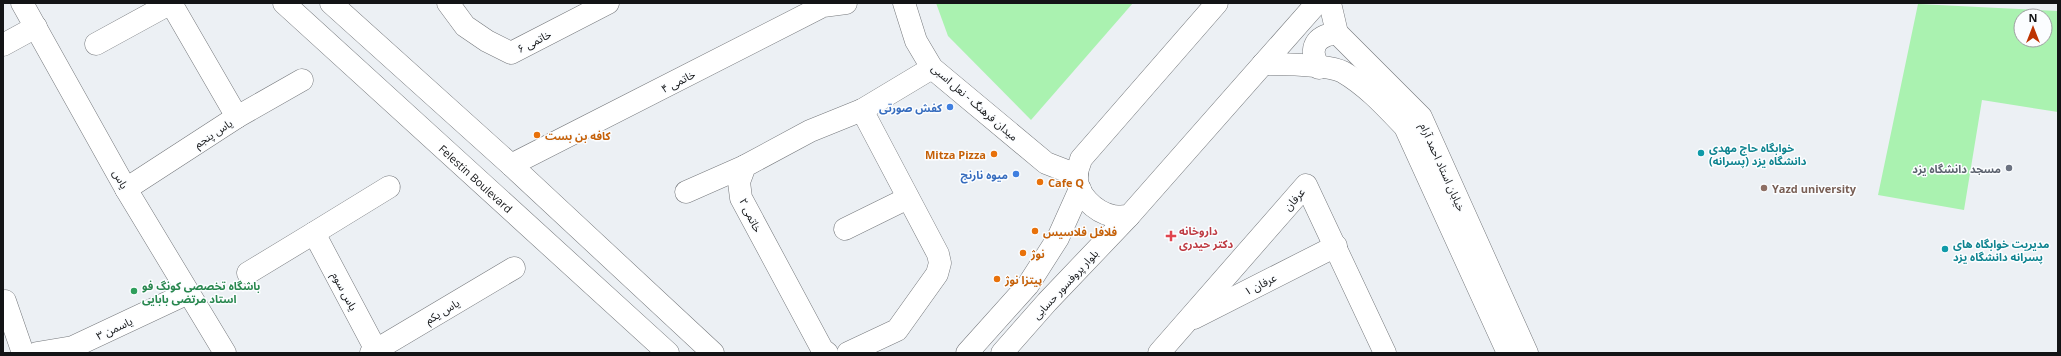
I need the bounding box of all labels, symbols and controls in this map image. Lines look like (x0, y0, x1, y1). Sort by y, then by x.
north arrow (2013, 8, 2053, 48)
text: N (2029, 10, 2037, 25)
street label: خاتمی ۶ (514, 26, 554, 56)
street label: میدان فرهنگ - نعل اسبی (928, 60, 1022, 144)
street label: خاتمی ۴ (658, 66, 698, 96)
place label: کفش صورتی (879, 100, 943, 115)
marker: کفش صورتی (945, 102, 955, 112)
street label: یاس پنجم (191, 115, 236, 153)
street label: خیابان استاد احمد آرام (1416, 120, 1469, 215)
place label: کافه بن بست (545, 128, 611, 143)
marker: کافه بن بست (532, 130, 542, 140)
place label: خوابگاه حاج مهدی (پسرانه) دانشگاه یزد (1709, 140, 1807, 168)
street label: Felestin Boulevard (436, 141, 516, 216)
place label: Mitza Pizza (925, 147, 986, 162)
marker: خوابگاه حاج مهدی (پسرانه) دانشگاه یزد (1696, 148, 1706, 158)
marker: Mitza Pizza (989, 149, 999, 159)
place label: مسجد دانشگاه یزد (1912, 161, 2001, 176)
marker: مسجد دانشگاه یزد (2004, 163, 2014, 173)
street label: یاس (110, 167, 132, 191)
place label: میوه نارنج (961, 167, 1008, 184)
marker: میوه نارنج (1011, 169, 1021, 179)
place label: Cafe Q (1048, 175, 1084, 190)
marker: Cafe Q (1035, 177, 1045, 187)
place label: Yazd university (1772, 181, 1857, 196)
marker: Yazd university (1759, 183, 1769, 193)
street label: عرفان (1280, 184, 1308, 213)
street label: خاتمی ۲ (736, 195, 766, 235)
place label: داروخانه دکتر حیدری (1179, 223, 1234, 251)
place label: فلافل فلاسیس (1043, 224, 1117, 239)
marker: فلافل فلاسیس (1030, 226, 1040, 236)
marker: داروخانه دکتر حیدری (1166, 231, 1176, 241)
place label: مدیریت خوابگاه های پسرانه دانشگاه یزد (1953, 236, 2050, 264)
marker: مدیریت خوابگاه های پسرانه دانشگاه یزد (1940, 244, 1950, 254)
street label: بلوار پروفسور حسابی (1029, 246, 1102, 323)
place label: نوژ (1030, 246, 1045, 261)
marker: نوژ (1018, 248, 1028, 258)
street label: یاس سوم (328, 269, 361, 313)
street label: عرفان ۱ (1241, 269, 1279, 298)
place label: پیتزا نوژ (1004, 272, 1042, 287)
marker: پیتزا نوژ (992, 274, 1002, 284)
place label: باشگاه تخصصی کونگ فو استاد مرتضی بابایی (142, 278, 260, 306)
marker: باشگاه تخصصی کونگ فو استاد مرتضی بابایی (129, 286, 139, 296)
street label: یاس یکم (422, 295, 463, 329)
street label: یاسمن ۳ (93, 313, 135, 343)

